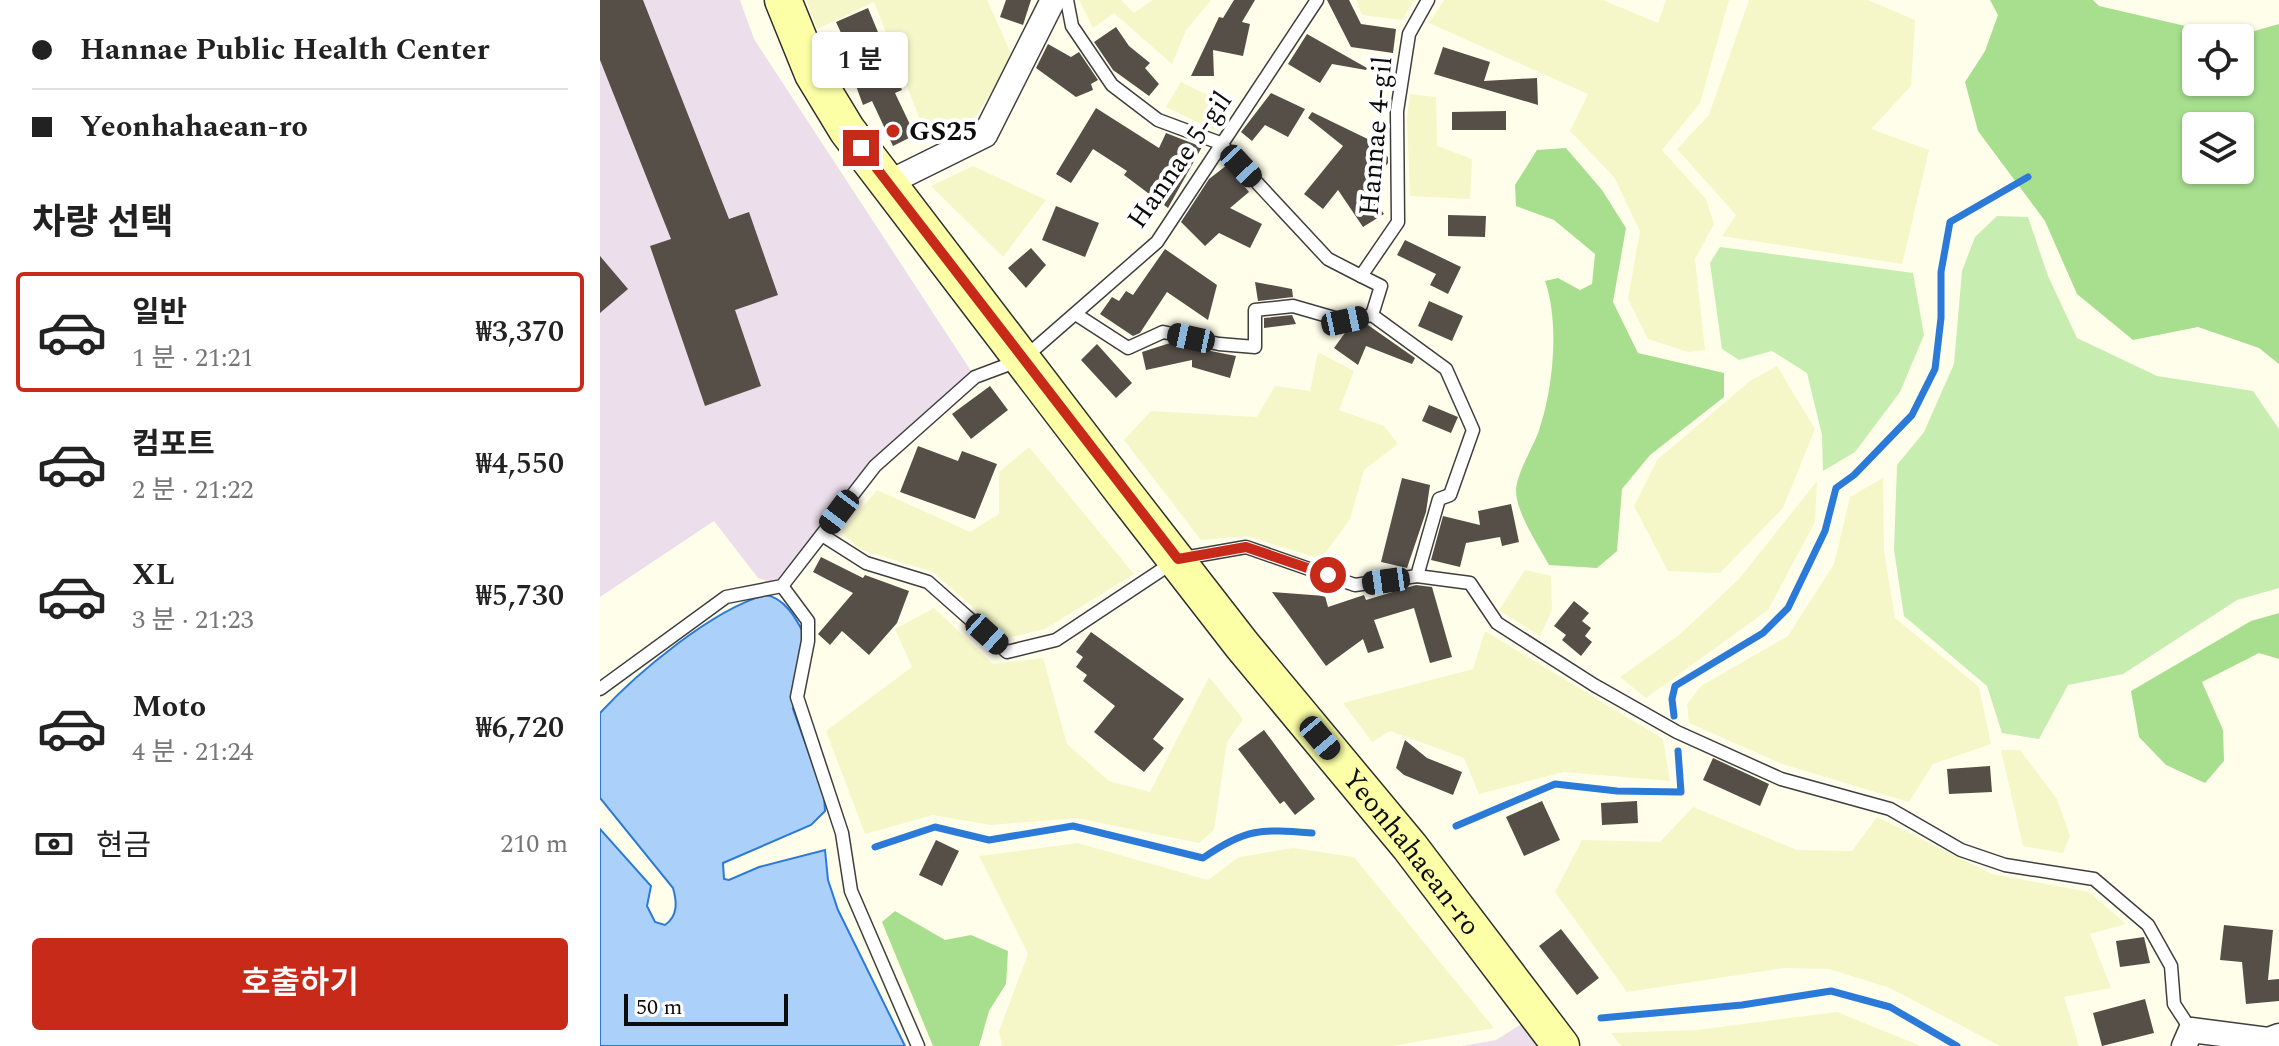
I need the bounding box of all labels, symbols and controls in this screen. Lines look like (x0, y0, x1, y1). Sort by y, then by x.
map controls (2182, 24, 2254, 184)
button: locate (2182, 24, 2254, 96)
text: Hannae Public Health Center (80, 27, 489, 73)
callout: 1 분 (813, 32, 909, 88)
text: 1 분 (838, 40, 882, 80)
street label: Hannae 4-gil (1348, 55, 1404, 217)
street label: Hannae 5-gil (1117, 82, 1243, 238)
text: Yeonhahaean-ro (80, 104, 308, 150)
place label: GS25 (909, 110, 978, 153)
button: layers (2182, 112, 2254, 184)
marker: GS25 (884, 122, 902, 140)
route end (843, 130, 879, 166)
car (1216, 140, 1266, 192)
text: 차량 선택 (32, 196, 173, 251)
text: 일반 (132, 290, 187, 336)
icon: car (36, 296, 108, 368)
car (1319, 304, 1371, 338)
text: ₩3,370 (476, 309, 564, 355)
car (1165, 321, 1217, 355)
text: 1 분 · 21:21 (132, 338, 253, 378)
text: 컴포트 (132, 422, 215, 468)
icon: car (36, 428, 108, 500)
text: ₩4,550 (476, 441, 564, 487)
text: 2 분 · 21:22 (132, 470, 253, 510)
car (815, 486, 863, 538)
text: XL (132, 552, 175, 598)
route start (1310, 557, 1346, 593)
icon: car (36, 560, 108, 632)
car (1361, 566, 1411, 596)
text: ₩5,730 (476, 573, 564, 619)
text: 3 분 · 21:23 (132, 600, 253, 640)
car (961, 609, 1013, 659)
text: Moto (132, 684, 206, 730)
icon: car (36, 692, 108, 764)
text: ₩6,720 (476, 705, 564, 751)
car (1295, 712, 1345, 764)
text: 4 분 · 21:24 (132, 732, 253, 772)
street label: Yeonhahaean-ro (1332, 759, 1491, 945)
icon: cash (32, 822, 76, 866)
text: 현금 (96, 823, 151, 869)
text: 210 m (500, 824, 568, 864)
button: 호출하기 (32, 938, 568, 1030)
scale bar (624, 990, 788, 1026)
text: 50 m (636, 991, 682, 1024)

